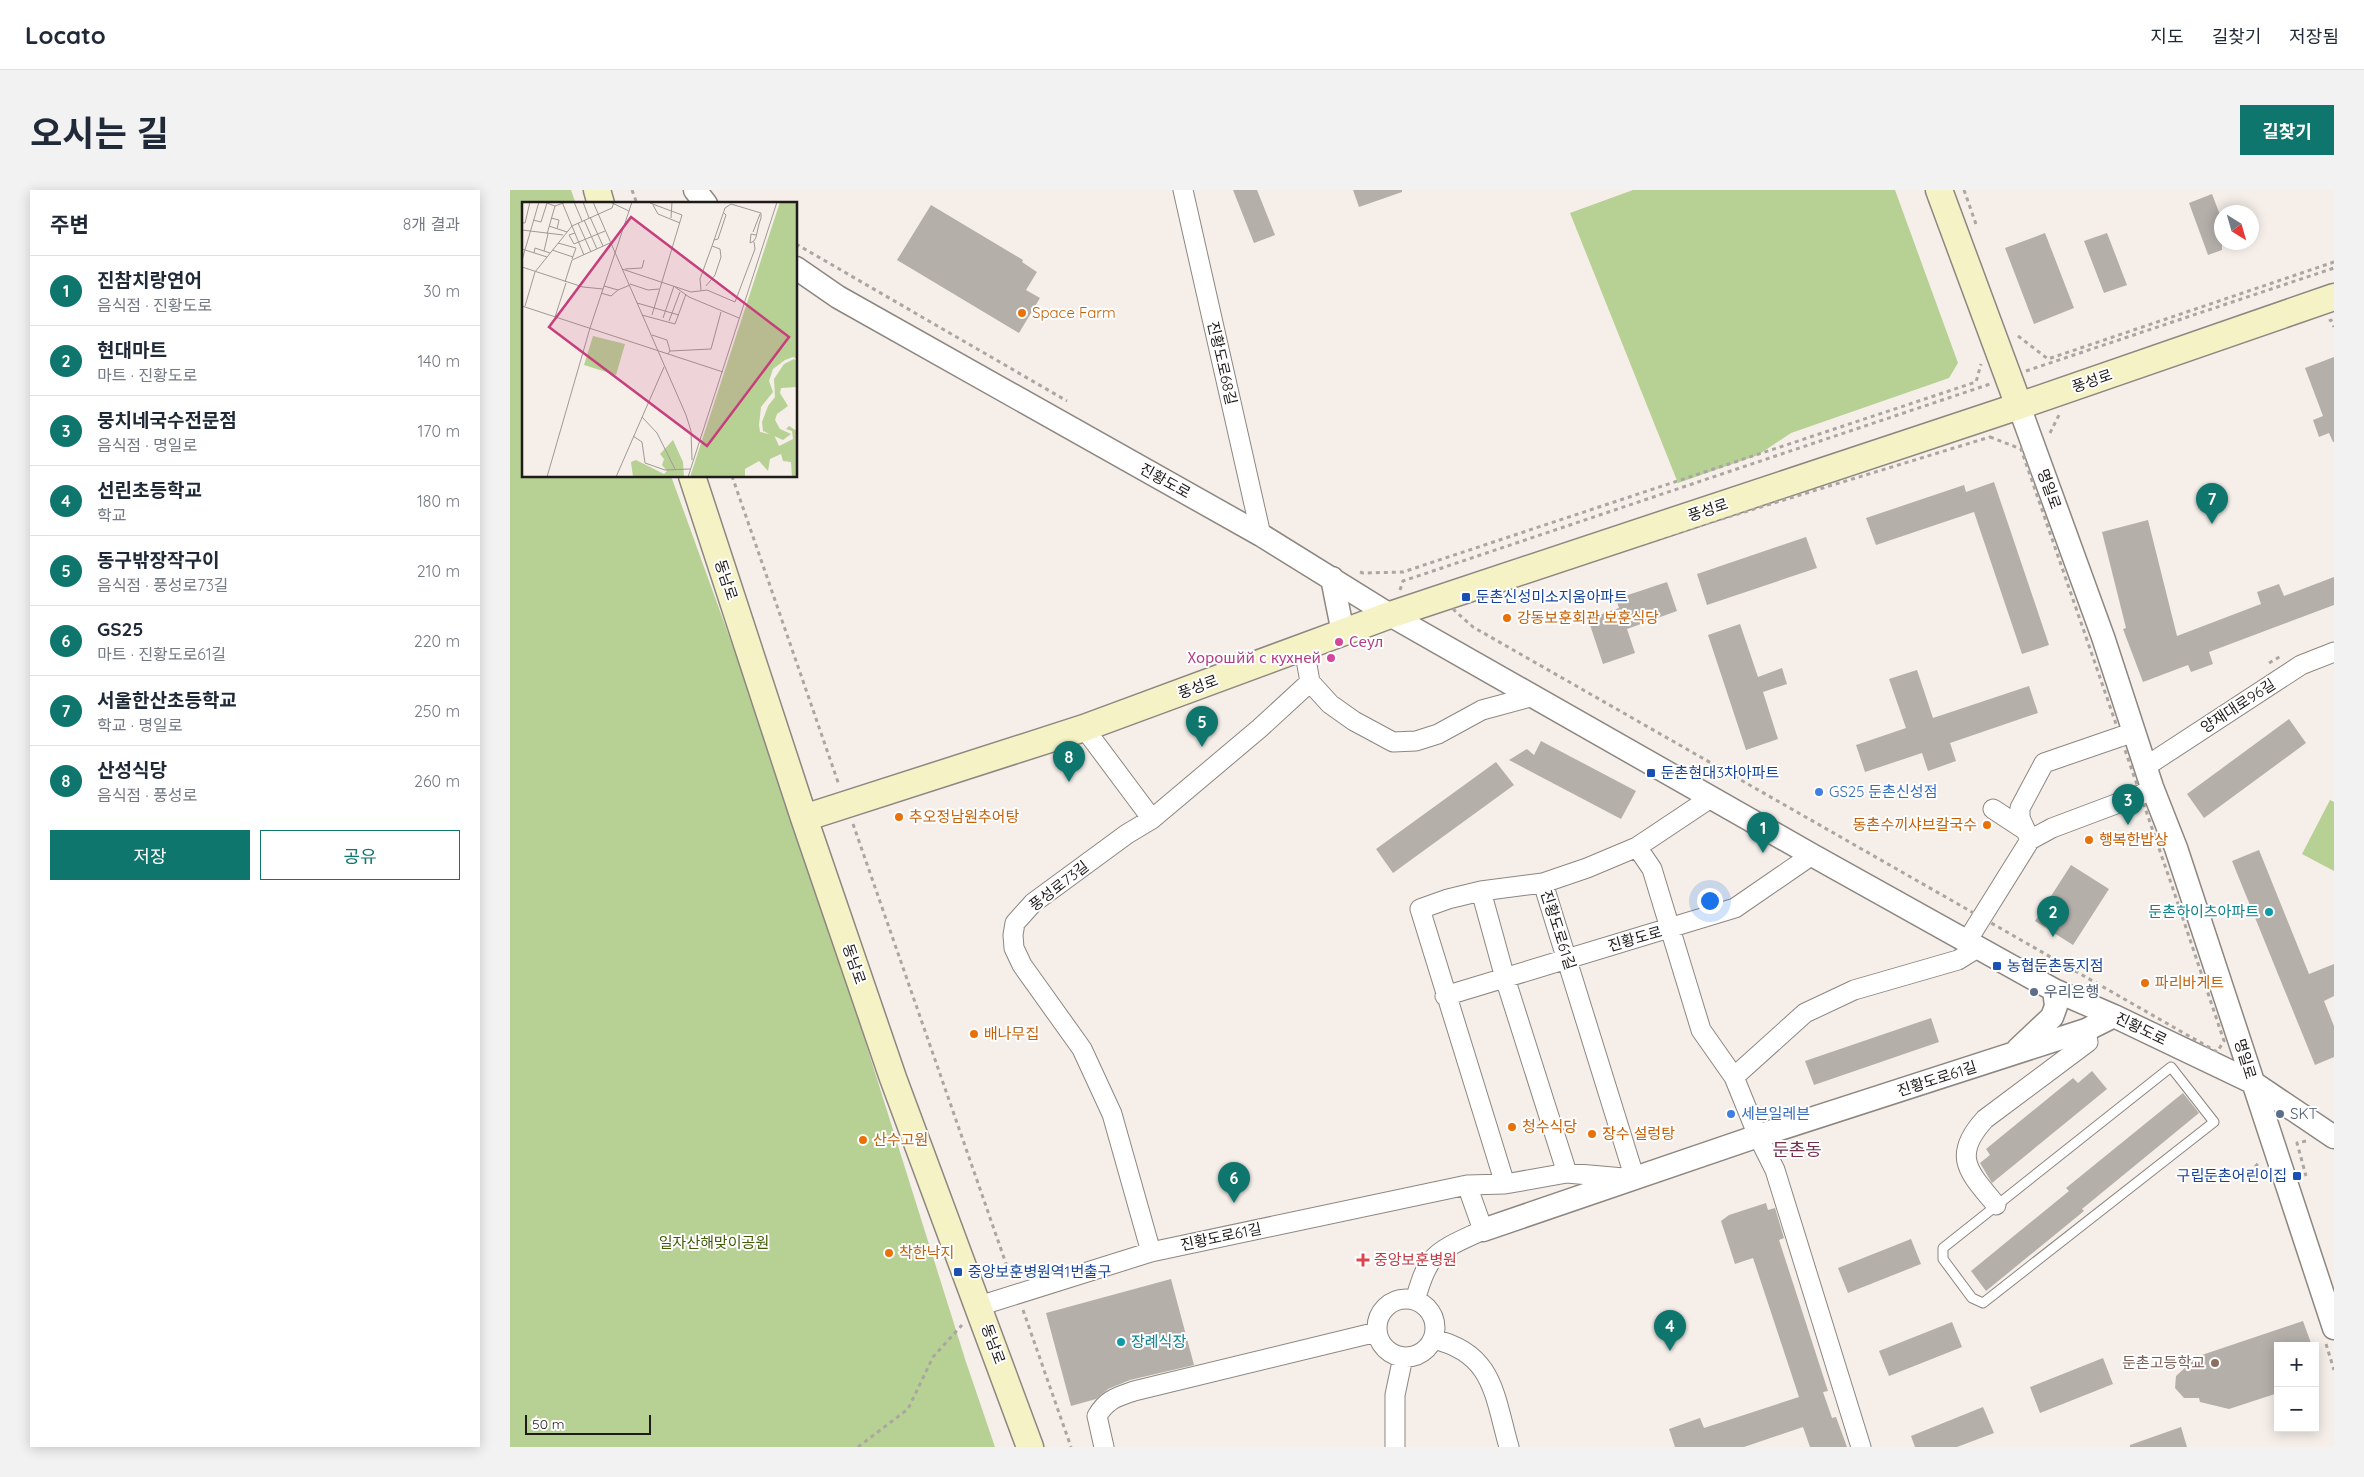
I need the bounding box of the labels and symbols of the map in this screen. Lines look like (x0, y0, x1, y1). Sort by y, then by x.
inset map (522, 202, 798, 478)
north arrow (2214, 205, 2259, 250)
place label: Space Farm (1032, 303, 1116, 322)
marker: Space Farm (1016, 307, 1028, 319)
street label: 진황도로68길 (1204, 319, 1241, 407)
street label: 풍성로 (2069, 365, 2115, 396)
street label: 진황도로 (1136, 459, 1194, 502)
street label: 명일로 (2033, 466, 2065, 512)
pin: 7 (2196, 483, 2228, 524)
street label: 풍성로 (1685, 494, 1730, 525)
street label: 동남로 (711, 557, 742, 602)
place label: 둔촌신성미소지움아파트 (1476, 587, 1628, 606)
marker: 둔촌신성미소지움아파트 (1460, 591, 1472, 603)
place label: 강동보훈회관 보훈식당 (1517, 608, 1659, 627)
marker: 강동보훈회관 보훈식당 (1501, 612, 1513, 624)
place label: Сеул (1349, 632, 1383, 651)
marker: Сеул (1333, 636, 1345, 648)
place label: Хорошйй с кухней (1187, 648, 1321, 667)
marker: Хорошйй с кухней (1325, 652, 1337, 664)
street label: 풍성로 (1175, 671, 1221, 703)
street label: 양재대로96길 (2197, 674, 2279, 737)
pin: 5 (1186, 706, 1218, 747)
pin: 8 (1053, 741, 1085, 782)
place label: 둔촌현대3차아파트 (1661, 763, 1779, 782)
marker: 둔촌현대3차아파트 (1645, 767, 1657, 779)
place label: GS25 둔촌신성점 (1829, 782, 1937, 801)
pin: 3 (2112, 784, 2144, 825)
marker: GS25 둔촌신성점 (1813, 786, 1825, 798)
place label: 추오정남원추어탕 (909, 807, 1020, 826)
marker: 추오정남원추어탕 (893, 811, 905, 823)
pin: 1 (1747, 812, 1779, 853)
place label: 동촌수끼샤브칼국수 (1853, 815, 1977, 834)
marker: 동촌수끼샤브칼국수 (1981, 819, 1993, 831)
place label: 행복한밥상 (2099, 830, 2168, 849)
marker: 행복한밥상 (2083, 834, 2095, 846)
street label: 풍성로73길 (1025, 856, 1092, 915)
street label: 진황도로61길 (1537, 888, 1580, 972)
your location (1697, 888, 1723, 914)
pin: 2 (2037, 896, 2069, 937)
place label: 둔촌하이츠아파트 (2149, 902, 2259, 921)
marker: 둔촌하이츠아파트 (2263, 906, 2275, 918)
street label: 진황도로 (1606, 922, 1664, 955)
street label: 동남로 (839, 941, 870, 987)
place label: 농협둔촌동지점 (2007, 956, 2104, 975)
marker: 농협둔촌동지점 (1991, 960, 2003, 972)
place label: 파리바게트 (2155, 973, 2224, 992)
marker: 파리바게트 (2139, 977, 2151, 989)
place label: 우리은행 (2044, 982, 2099, 1001)
marker: 우리은행 (2028, 986, 2040, 998)
street label: 진황도로 (2112, 1008, 2170, 1049)
place label: 배나무집 (984, 1024, 1039, 1043)
marker: 배나무집 (968, 1028, 980, 1040)
street label: 명일로 (2230, 1036, 2261, 1081)
street label: 진황도로61길 (1895, 1057, 1979, 1100)
place label: 세븐일레븐 (1741, 1104, 1810, 1123)
place label: SKT (2290, 1104, 2318, 1123)
marker: 세븐일레븐 (1725, 1108, 1737, 1120)
marker: SKT (2274, 1108, 2286, 1120)
place label: 청수식당 (1522, 1117, 1577, 1136)
marker: 청수식당 (1506, 1121, 1518, 1133)
place label: 장수 설렁탕 (1602, 1124, 1675, 1143)
marker: 장수 설렁탕 (1586, 1128, 1598, 1140)
place label: 산수고원 (873, 1130, 928, 1149)
marker: 산수고원 (857, 1134, 869, 1146)
district label: 둔촌동 (1772, 1138, 1822, 1161)
pin: 6 (1218, 1162, 1250, 1203)
place label: 구립둔촌어린이집 (2177, 1166, 2287, 1185)
marker: 구립둔촌어린이집 (2291, 1170, 2303, 1182)
street label: 진황도로61길 (1179, 1219, 1263, 1254)
park label: 일자산해맞이공원 (659, 1233, 769, 1252)
place label: 착한낙지 (899, 1243, 954, 1262)
marker: 착한낙지 (883, 1247, 895, 1259)
place label: 중앙보훈병원 (1374, 1250, 1457, 1269)
marker: 중앙보훈병원 (1356, 1253, 1370, 1267)
place label: 중앙보훈병원역1번출구 (968, 1262, 1112, 1281)
marker: 중앙보훈병원역1번출구 (952, 1266, 964, 1278)
pin: 4 (1654, 1310, 1686, 1351)
street label: 동남로 (977, 1321, 1009, 1367)
place label: 장례식장 (1131, 1332, 1186, 1351)
marker: 장례식장 (1115, 1336, 1127, 1348)
place label: 둔촌고등학교 (2122, 1353, 2205, 1372)
marker: 둔촌고등학교 (2209, 1357, 2221, 1369)
scale bar (525, 1412, 651, 1435)

